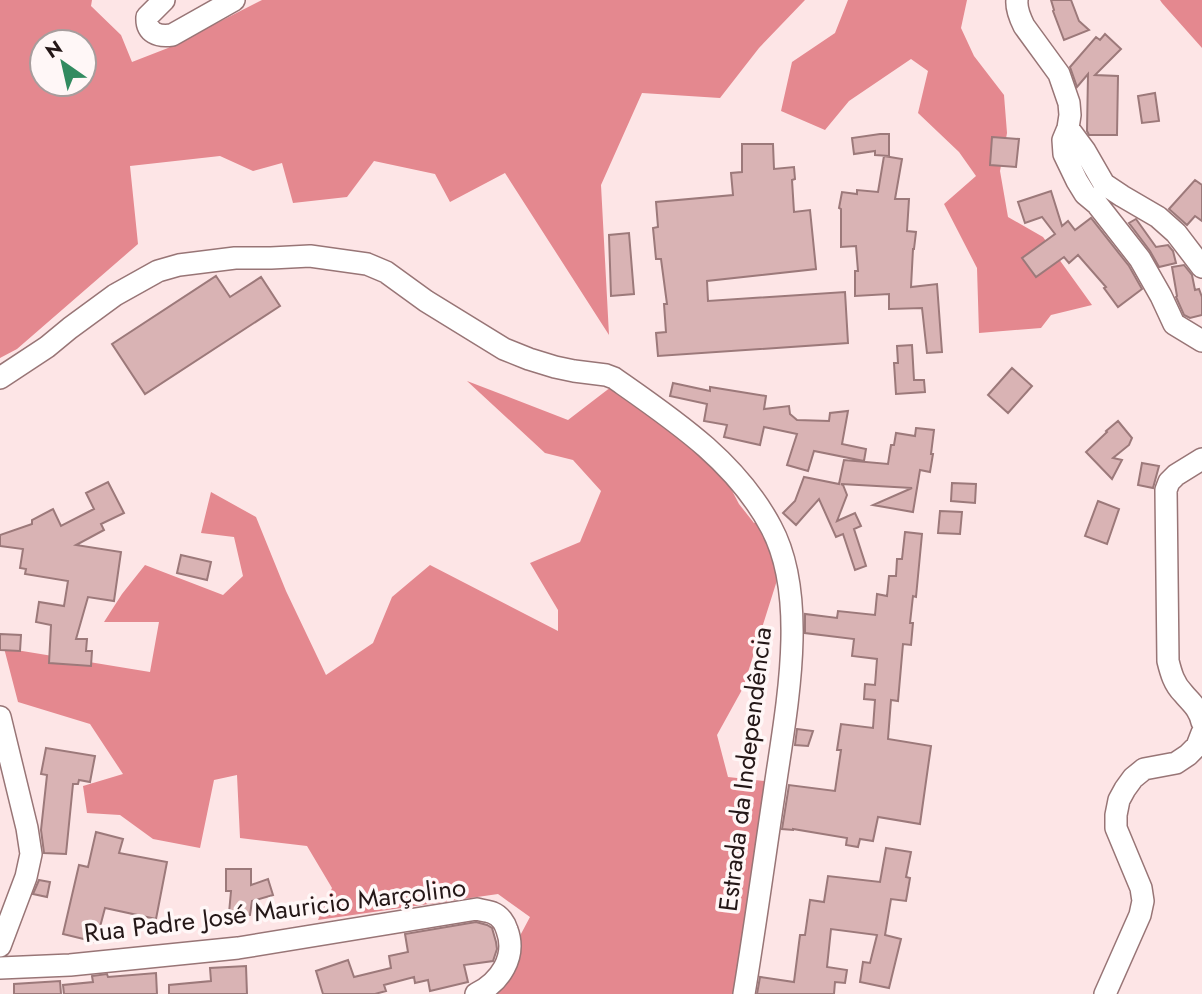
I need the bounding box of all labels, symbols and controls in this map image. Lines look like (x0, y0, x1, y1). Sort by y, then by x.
north arrow (28, 28, 98, 98)
text: N (40, 34, 68, 65)
street label: Estrada da Independência (709, 625, 781, 913)
street label: Rua Padre José Mauricio Marçolino (82, 868, 468, 952)

